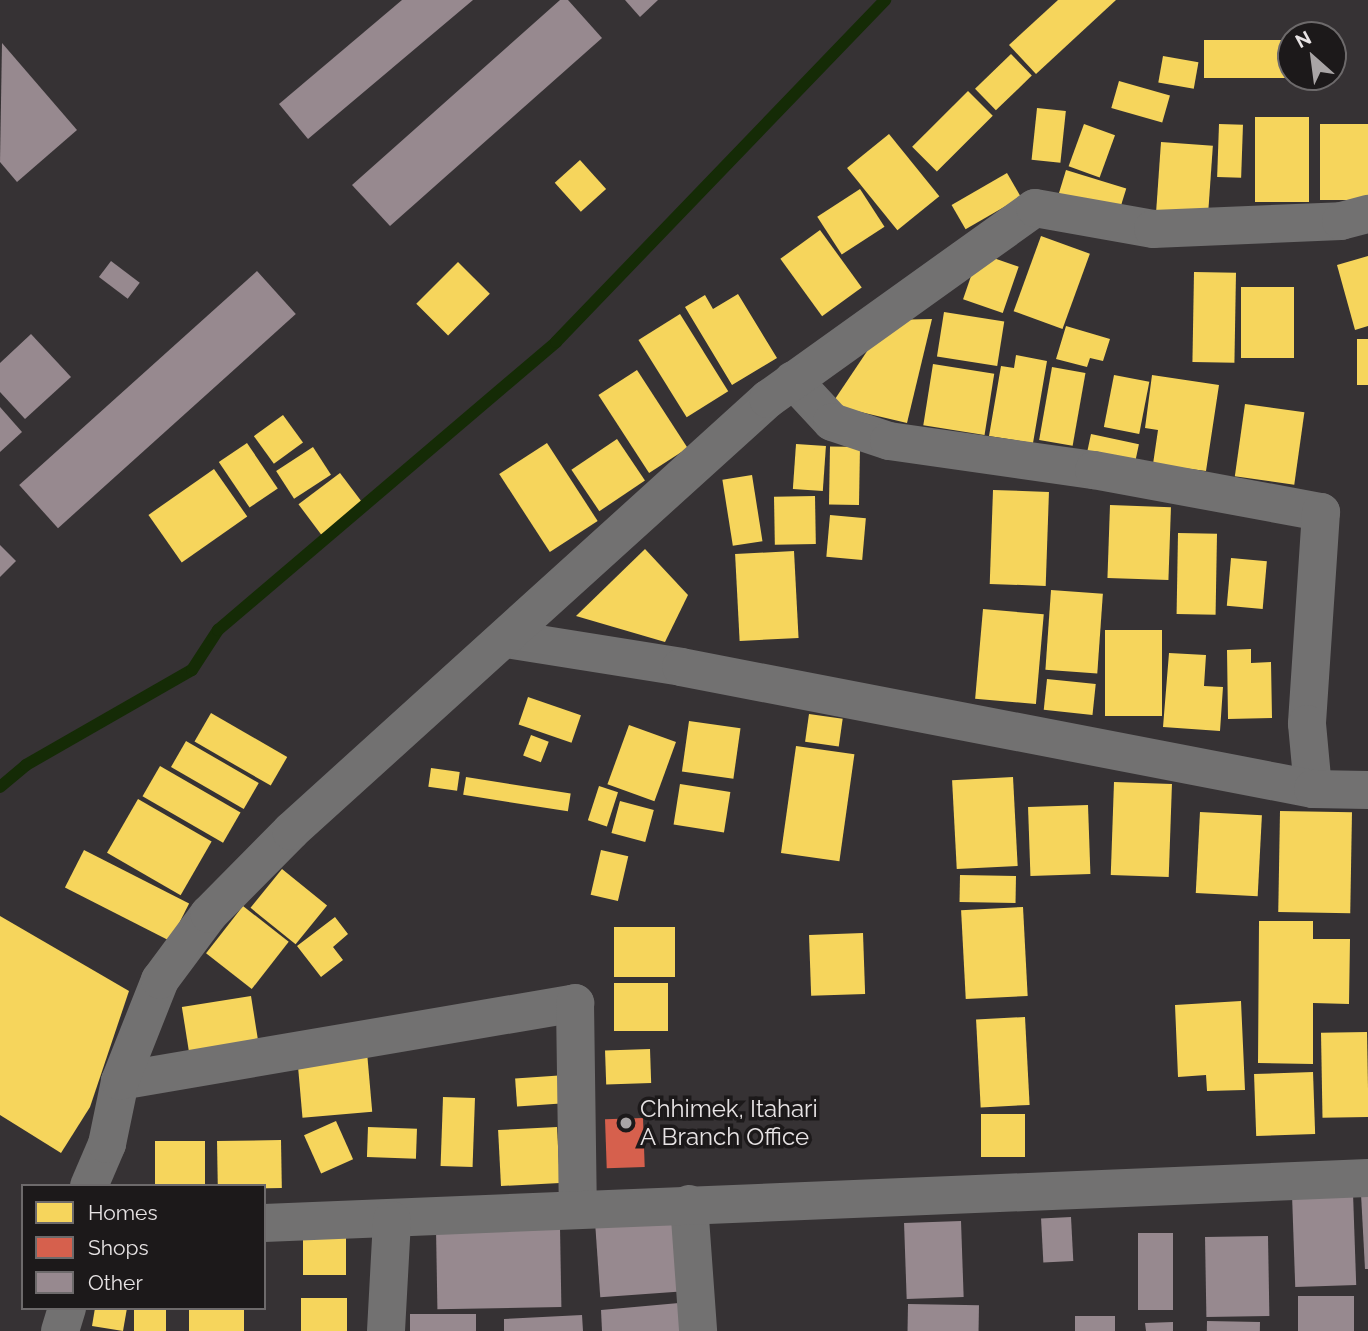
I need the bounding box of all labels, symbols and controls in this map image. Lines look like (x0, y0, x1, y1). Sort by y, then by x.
north arrow (1277, 21, 1347, 91)
text: N (1292, 26, 1315, 52)
place label: Chhimek, Itahari A Branch Office (640, 1095, 818, 1151)
marker: Chhimek, Itahari A Branch Office (618, 1115, 634, 1131)
legend (21, 1184, 266, 1310)
text: Homes (88, 1200, 158, 1225)
text: Shops (88, 1235, 149, 1260)
text: Other (88, 1270, 143, 1295)

